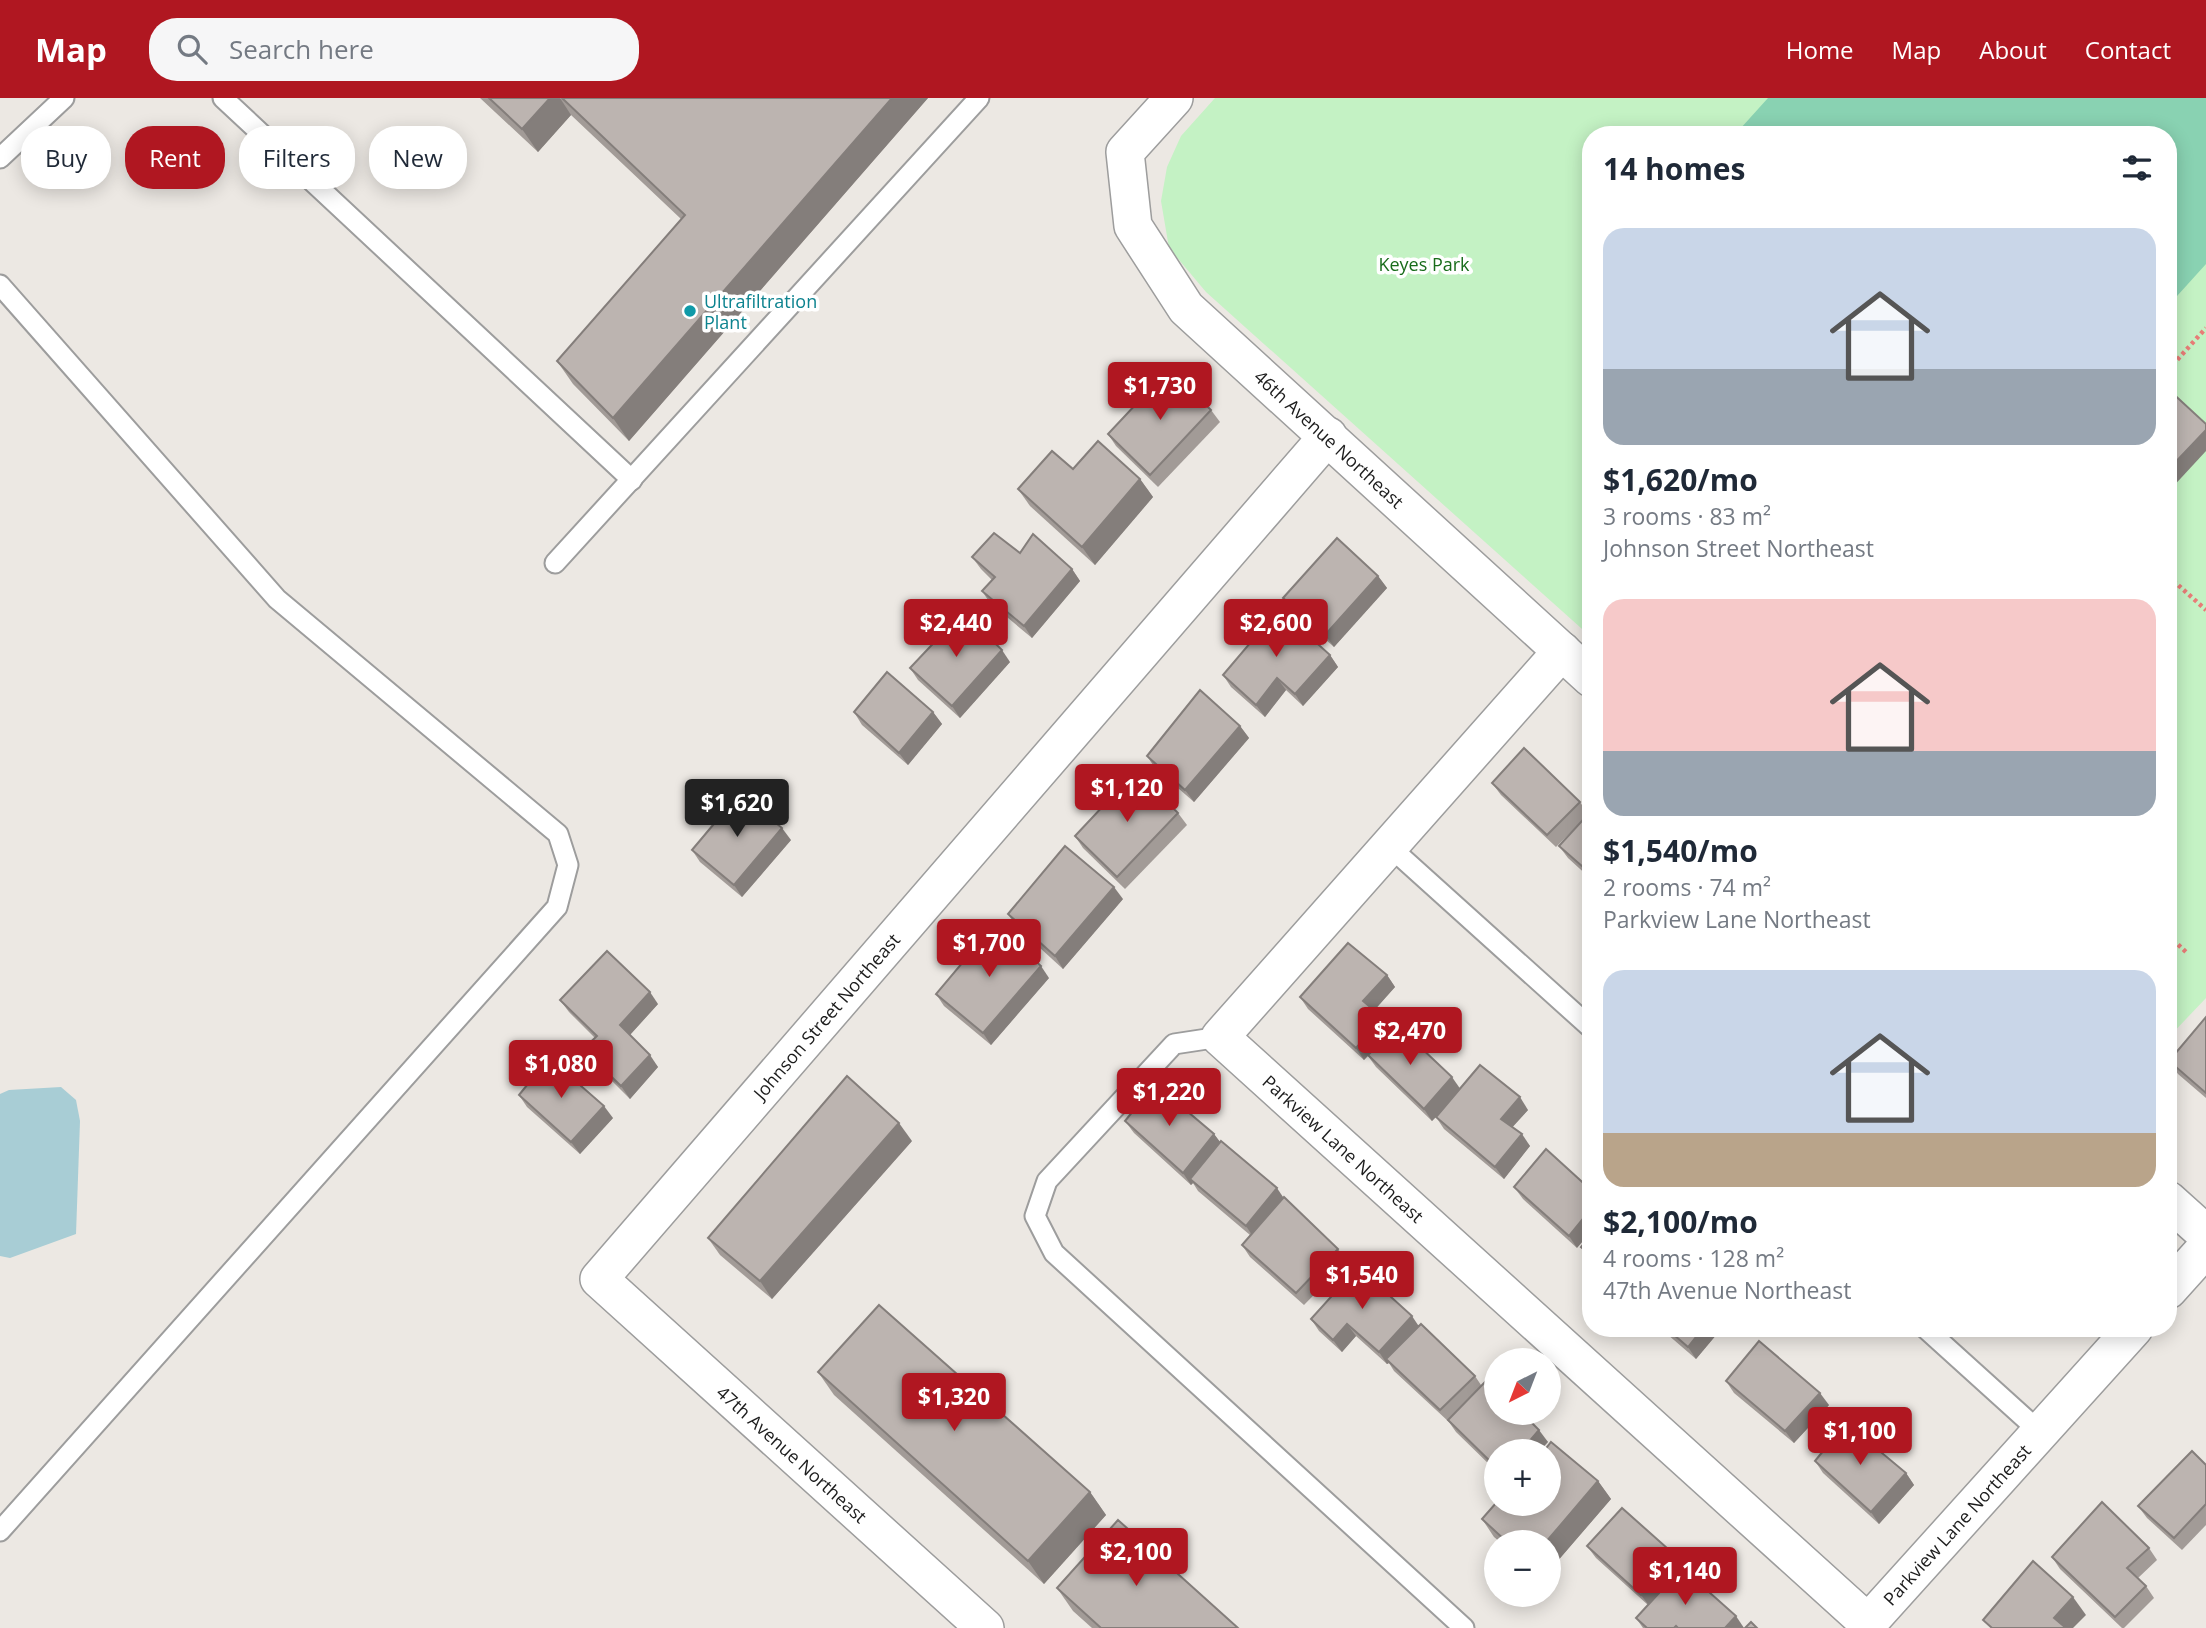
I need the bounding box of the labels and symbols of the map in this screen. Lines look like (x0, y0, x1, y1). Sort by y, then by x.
park label: Keyes Park (1378, 252, 1470, 276)
place label: Ultrafiltration Plant (704, 289, 817, 334)
marker: Ultrafiltration Plant (682, 303, 698, 319)
pin: $1,730 (1103, 362, 1217, 422)
street label: 46th Avenue Northeast (1249, 364, 1409, 513)
pin: $2,440 (899, 600, 1013, 659)
pin: $2,600 (1219, 600, 1333, 659)
pin: $1,120 (1070, 764, 1184, 824)
pin: $1,620 (680, 780, 794, 839)
pin: $1,700 (932, 920, 1046, 979)
street label: Johnson Street Northeast (747, 928, 905, 1106)
pin: $2,470 (1353, 1007, 1467, 1067)
pin: $1,080 (504, 1040, 618, 1100)
pin: $1,220 (1112, 1068, 1226, 1128)
street label: Parkview Lane Northeast (1258, 1069, 1429, 1228)
pin: $1,540 (1305, 1252, 1419, 1311)
north arrow (1484, 1348, 1561, 1424)
pin: $1,320 (897, 1374, 1011, 1433)
street label: 47th Avenue Northeast (712, 1380, 872, 1528)
pin: $1,100 (1803, 1408, 1917, 1467)
street label: Parkview Lane Northeast (1878, 1439, 2036, 1610)
pin: $2,100 (1079, 1528, 1193, 1588)
pin: $1,140 (1628, 1548, 1742, 1607)

